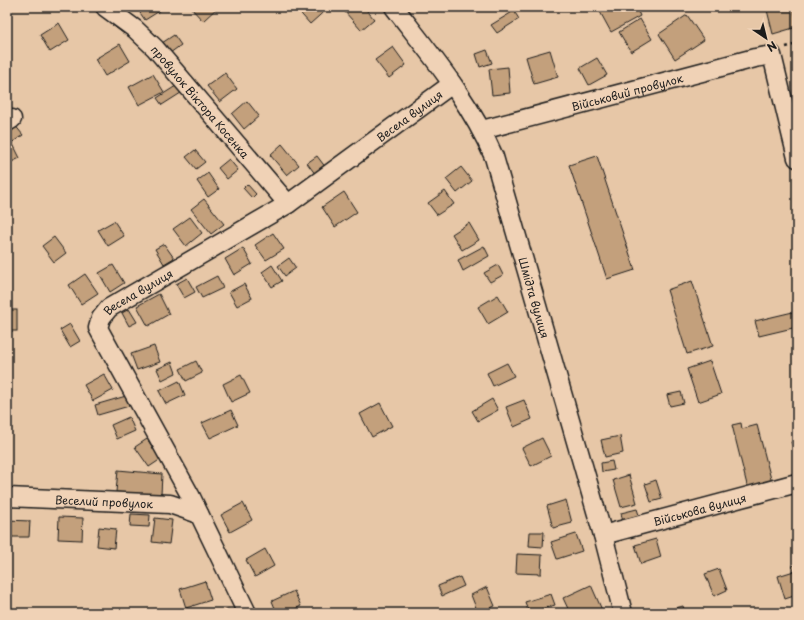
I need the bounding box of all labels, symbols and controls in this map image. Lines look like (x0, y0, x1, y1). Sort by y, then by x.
north arrow (746, 18, 786, 58)
text: N (763, 37, 780, 56)
street label: провулок Віктора Косенка (147, 41, 254, 162)
street label: Військовий провулок (569, 69, 685, 115)
street label: Весела вулиця (372, 85, 446, 145)
street label: Шмідта вулиця (515, 255, 554, 340)
street label: Весела вулиця (99, 264, 176, 318)
street label: Військова вулиця (651, 489, 748, 530)
street label: Веселий провулок (54, 491, 154, 512)

